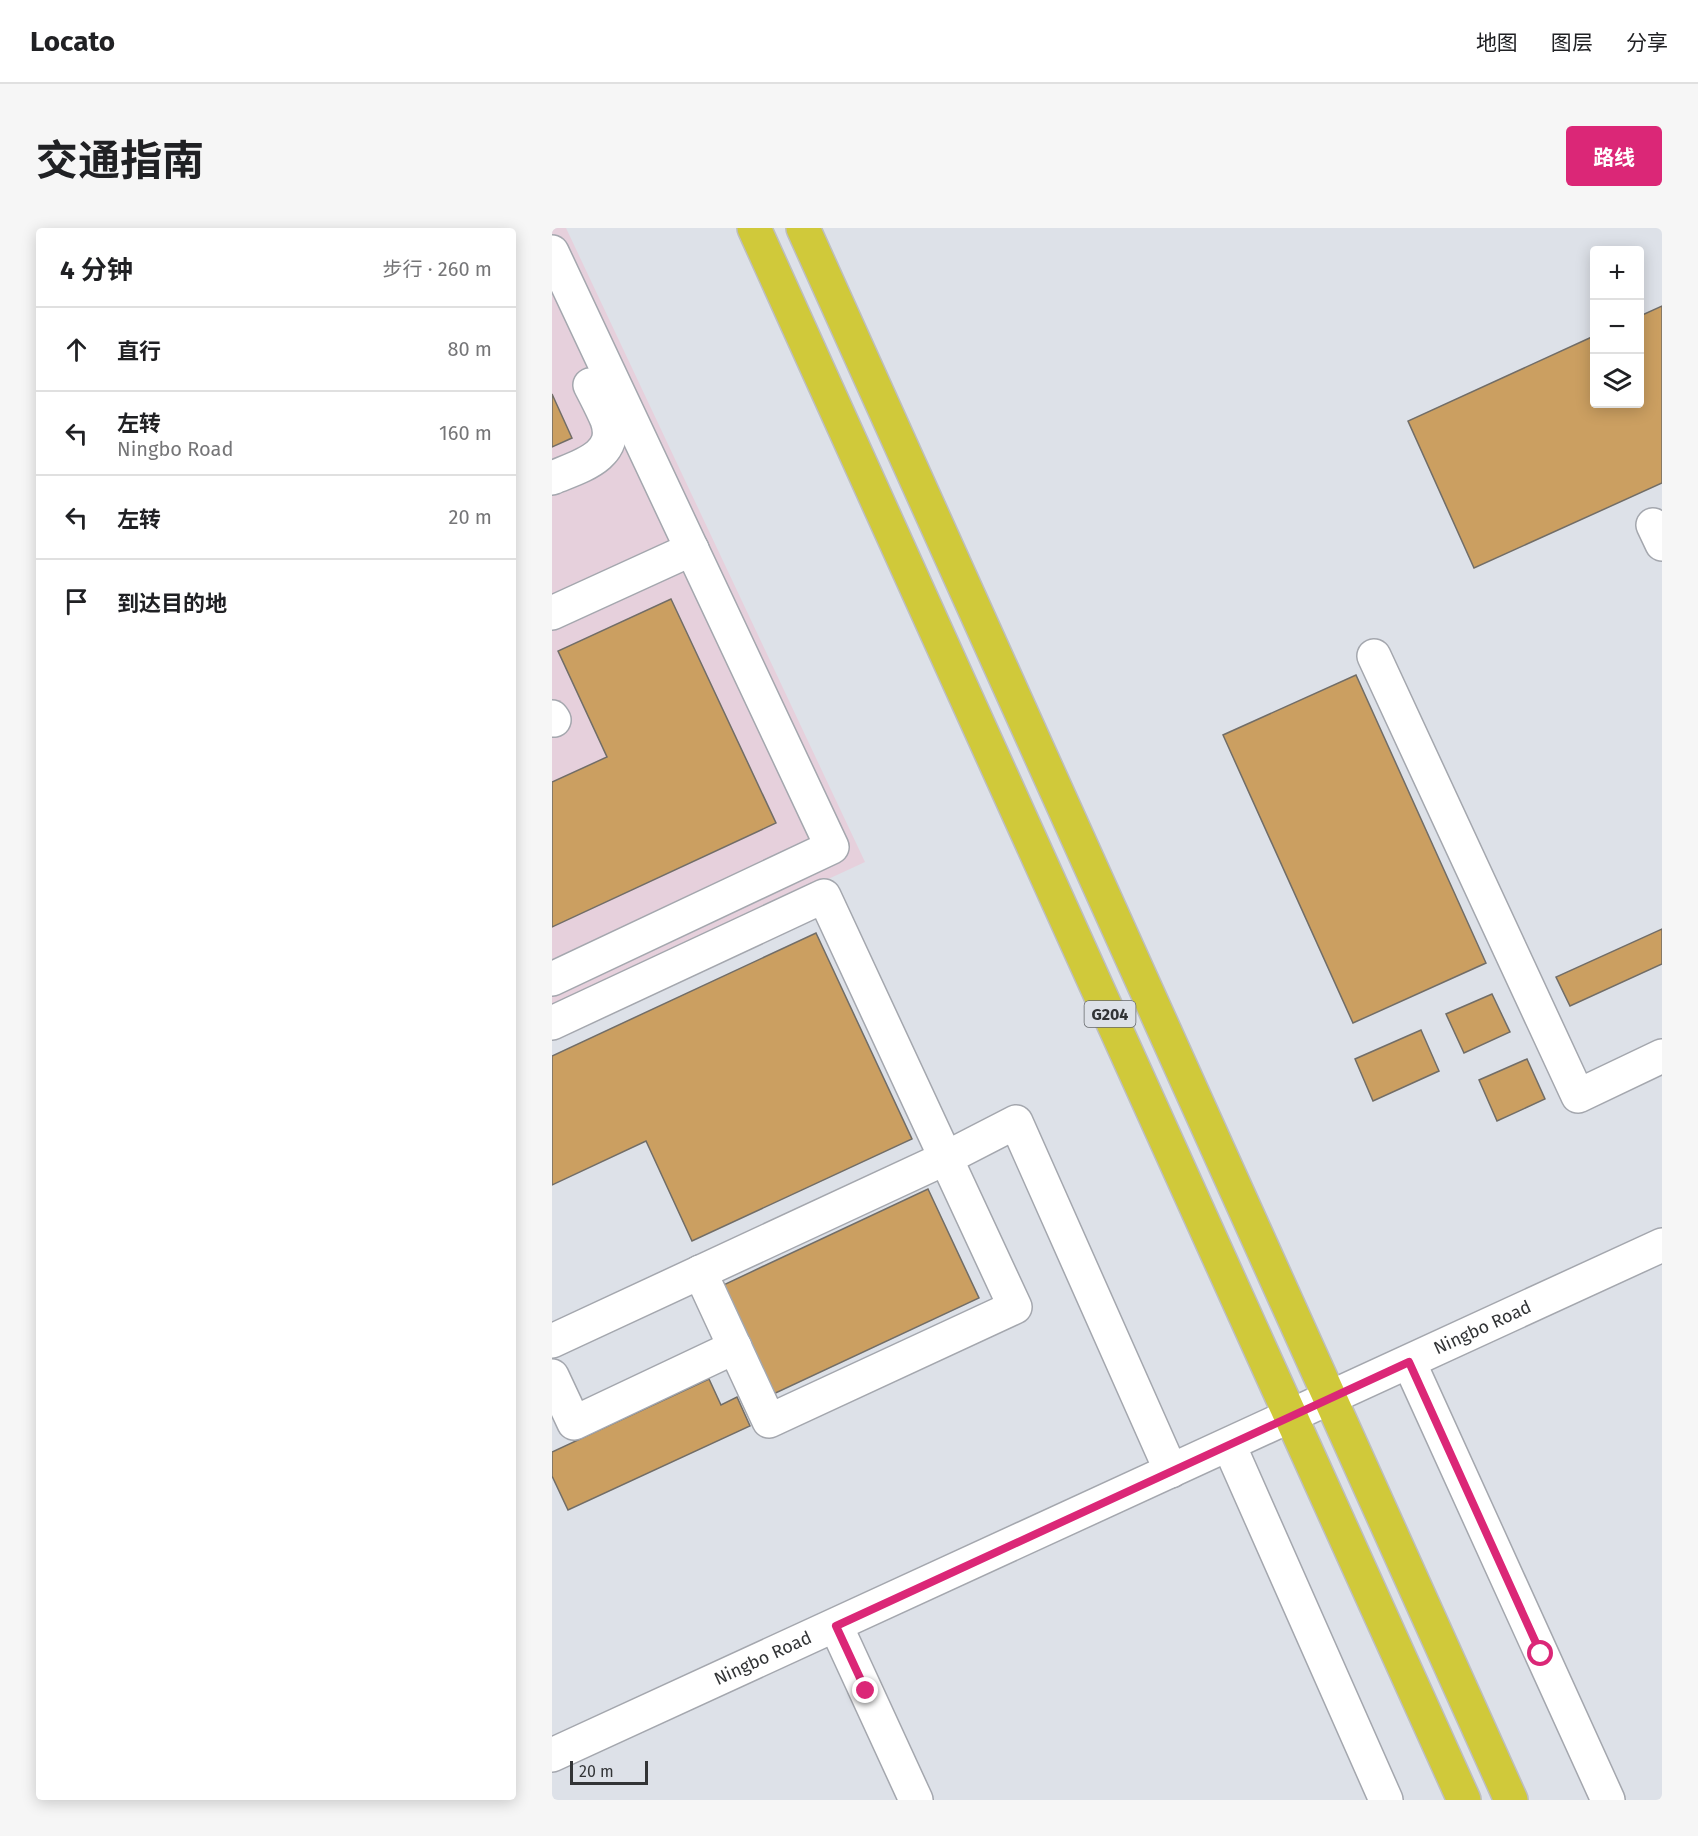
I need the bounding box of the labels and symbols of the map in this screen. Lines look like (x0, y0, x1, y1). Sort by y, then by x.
road number: G204 (1084, 1001, 1136, 1027)
street label: Ningbo Road (1430, 1296, 1535, 1359)
street label: Ningbo Road (711, 1626, 815, 1690)
route start (1527, 1640, 1553, 1666)
route end (852, 1677, 878, 1703)
scale bar (570, 1758, 648, 1786)

